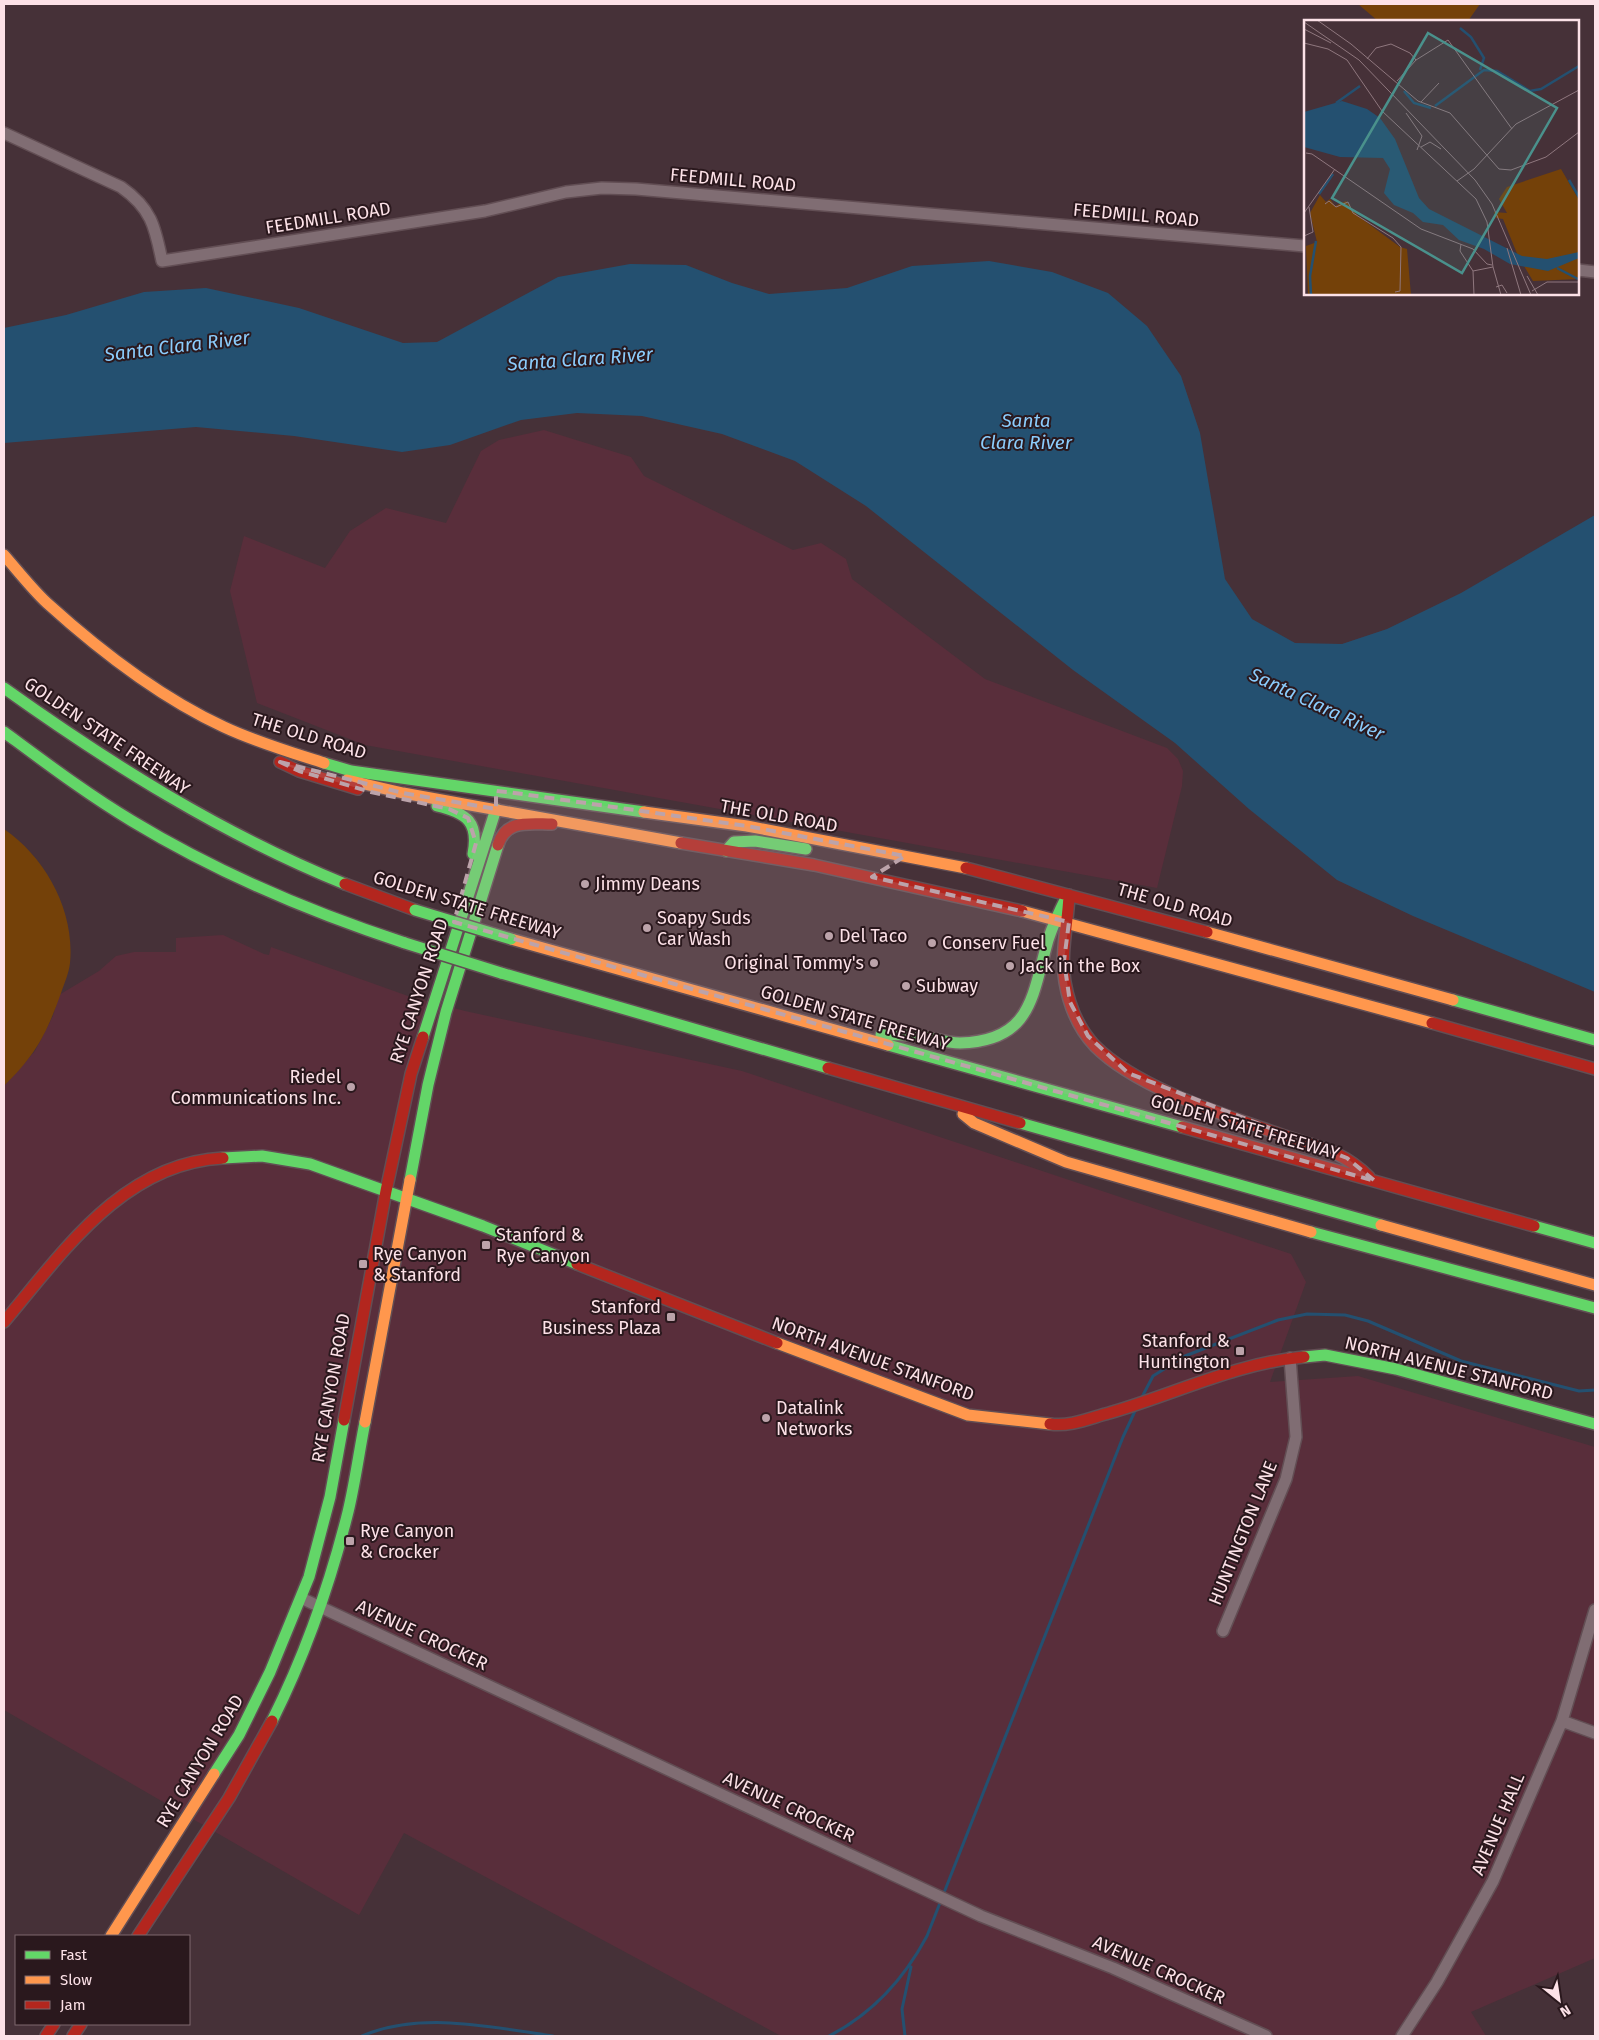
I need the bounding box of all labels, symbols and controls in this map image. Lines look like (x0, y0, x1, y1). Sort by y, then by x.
inset map (1304, 20, 1579, 295)
street label: FEEDMILL ROAD (669, 164, 797, 196)
street label: FEEDMILL ROAD (264, 197, 392, 239)
street label: FEEDMILL ROAD (1072, 199, 1200, 231)
water label: Santa Clara River (102, 326, 252, 366)
water label: Santa Clara River (505, 342, 654, 376)
water label: Santa Clara River (980, 409, 1073, 454)
water label: Santa Clara River (1245, 662, 1389, 746)
street label: GOLDEN STATE FREEWAY (20, 672, 194, 800)
street label: THE OLD ROAD (249, 708, 369, 764)
street label: THE OLD ROAD (719, 795, 839, 837)
street label: GOLDEN STATE FREEWAY (370, 866, 564, 944)
place label: Jimmy Deans (595, 873, 700, 895)
marker: Jimmy Deans (579, 878, 591, 890)
street label: THE OLD ROAD (1115, 878, 1235, 932)
place label: Soapy Suds Car Wash (657, 907, 751, 950)
street label: RYE CANYON ROAD (385, 916, 453, 1066)
marker: Soapy Suds Car Wash (641, 922, 653, 934)
place label: Del Taco (839, 925, 907, 947)
marker: Del Taco (823, 930, 835, 942)
place label: Conserv Fuel (942, 932, 1045, 954)
marker: Conserv Fuel (926, 937, 938, 949)
place label: Original Tommy's (724, 952, 864, 974)
place label: Jack in the Box (1020, 955, 1140, 977)
marker: Original Tommy's (868, 957, 880, 969)
marker: Jack in the Box (1004, 960, 1016, 972)
place label: Subway (916, 975, 978, 997)
marker: Subway (900, 980, 912, 992)
street label: GOLDEN STATE FREEWAY (758, 981, 952, 1056)
place label: Riedel Communications Inc. (171, 1066, 341, 1109)
marker: Riedel Communications Inc. (345, 1081, 357, 1093)
street label: GOLDEN STATE FREEWAY (1148, 1090, 1342, 1165)
place label: Stanford & Rye Canyon (496, 1224, 590, 1267)
marker: Stanford & Rye Canyon (480, 1239, 492, 1251)
place label: Rye Canyon & Stanford (373, 1243, 467, 1286)
marker: Rye Canyon & Stanford (357, 1258, 369, 1270)
place label: Stanford Business Plaza (542, 1296, 661, 1339)
marker: Stanford Business Plaza (665, 1311, 677, 1323)
street label: RYE CANYON ROAD (307, 1312, 355, 1464)
street label: NORTH AVENUE STANFORD (769, 1312, 977, 1406)
place label: Stanford & Huntington (1138, 1330, 1230, 1373)
street label: NORTH AVENUE STANFORD (1343, 1331, 1555, 1405)
marker: Stanford & Huntington (1234, 1345, 1246, 1357)
place label: Datalink Networks (776, 1397, 853, 1440)
marker: Datalink Networks (760, 1412, 772, 1424)
street label: HUNTINGTON LANE (1204, 1458, 1282, 1608)
place label: Rye Canyon & Crocker (360, 1520, 454, 1563)
marker: Rye Canyon & Crocker (344, 1535, 356, 1547)
street label: AVENUE CROCKER (353, 1595, 491, 1675)
street label: RYE CANYON ROAD (152, 1691, 248, 1831)
street label: AVENUE CROCKER (720, 1767, 858, 1847)
street label: AVENUE HALL (1467, 1770, 1529, 1878)
street label: AVENUE CROCKER (1089, 1931, 1229, 2009)
legend (15, 1935, 190, 2025)
text: Fast (60, 1946, 87, 1964)
text: Slow (60, 1971, 92, 1989)
north arrow (1534, 1975, 1584, 2025)
text: Jam (60, 1996, 86, 2014)
text: N (1557, 2001, 1574, 2021)

